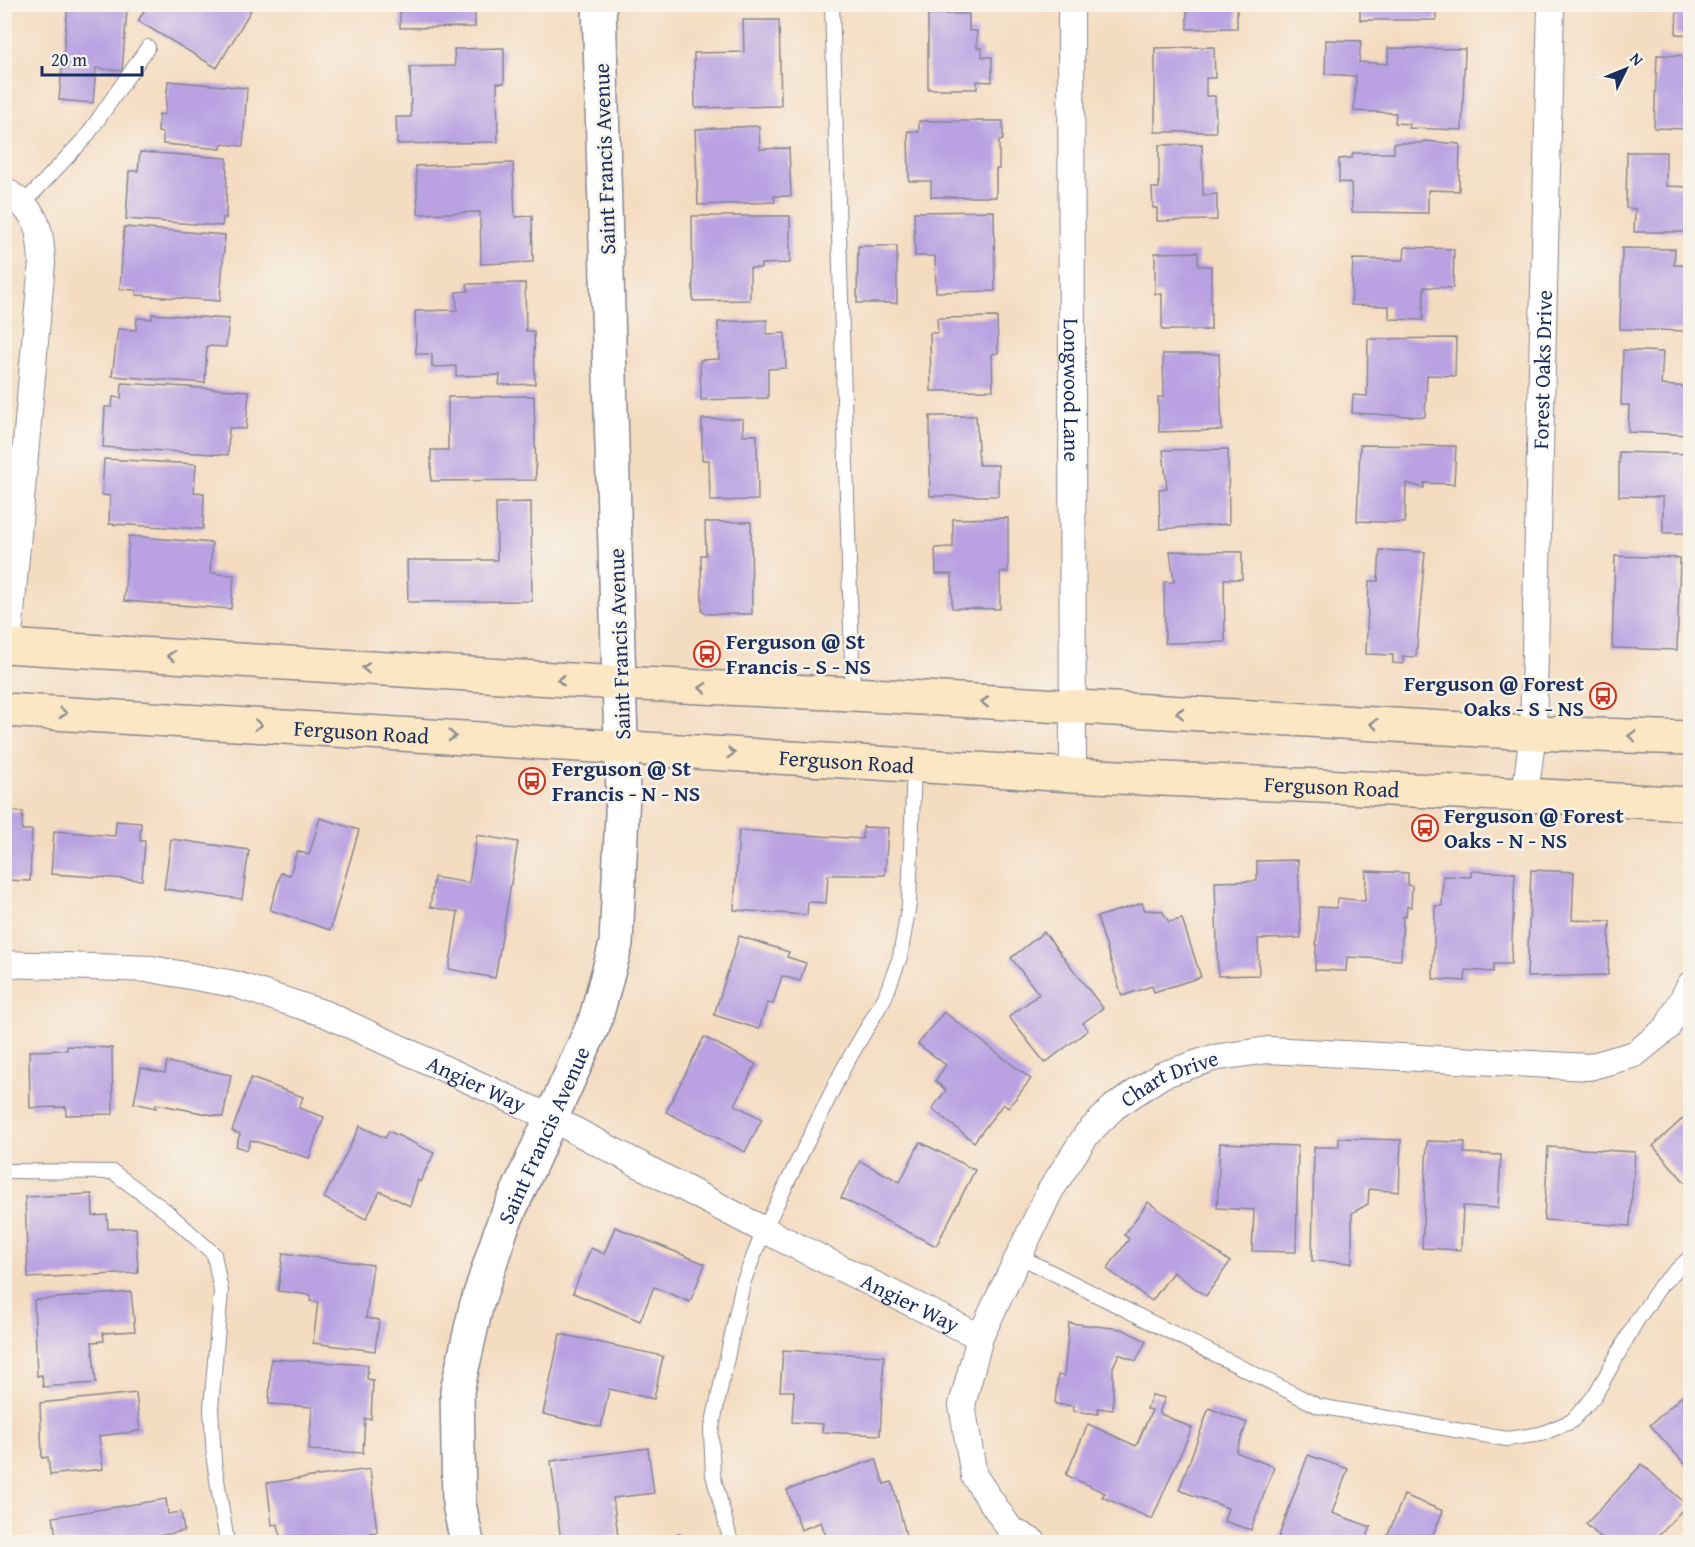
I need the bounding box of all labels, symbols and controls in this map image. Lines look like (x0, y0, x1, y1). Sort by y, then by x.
scale bar (42, 39, 142, 77)
north arrow (1596, 39, 1656, 99)
text: 20 m (51, 46, 87, 73)
text: N (1625, 47, 1650, 71)
street label: Saint Francis Avenue (585, 63, 623, 255)
street label: Forest Oaks Drive (1524, 290, 1560, 450)
street label: Longwood Lane (1056, 318, 1088, 462)
street label: Saint Francis Avenue (600, 548, 638, 740)
place label: Ferguson @ St Francis - S - NS (726, 625, 871, 682)
bus stop icon: Ferguson @ St Francis - S - NS (692, 639, 722, 669)
one-way arrow (167, 650, 176, 663)
one-way arrow (361, 662, 370, 675)
place label: Ferguson @ Forest Oaks - S - NS (1404, 667, 1585, 724)
one-way arrow (556, 674, 565, 687)
one-way arrow (698, 681, 707, 694)
bus stop icon: Ferguson @ Forest Oaks - S - NS (1588, 681, 1618, 711)
one-way arrow (980, 695, 989, 708)
one-way arrow (58, 706, 67, 719)
one-way arrow (1175, 706, 1184, 719)
street label: Ferguson Road (293, 712, 430, 752)
one-way arrow (253, 718, 262, 731)
one-way arrow (1370, 718, 1379, 731)
one-way arrow (448, 730, 457, 743)
one-way arrow (1628, 730, 1637, 743)
street label: Ferguson Road (778, 741, 915, 781)
one-way arrow (726, 747, 735, 760)
place label: Ferguson @ St Francis - N - NS (552, 752, 700, 809)
bus stop icon: Ferguson @ St Francis - N - NS (517, 766, 547, 796)
street label: Ferguson Road (1263, 767, 1400, 805)
place label: Ferguson @ Forest Oaks - N - NS (1444, 799, 1625, 856)
bus stop icon: Ferguson @ Forest Oaks - N - NS (1410, 813, 1440, 843)
street label: Saint Francis Avenue (489, 1041, 598, 1229)
street label: Chart Drive (1114, 1041, 1222, 1115)
street label: Angier Way (422, 1047, 532, 1120)
street label: Angier Way (856, 1265, 965, 1340)

